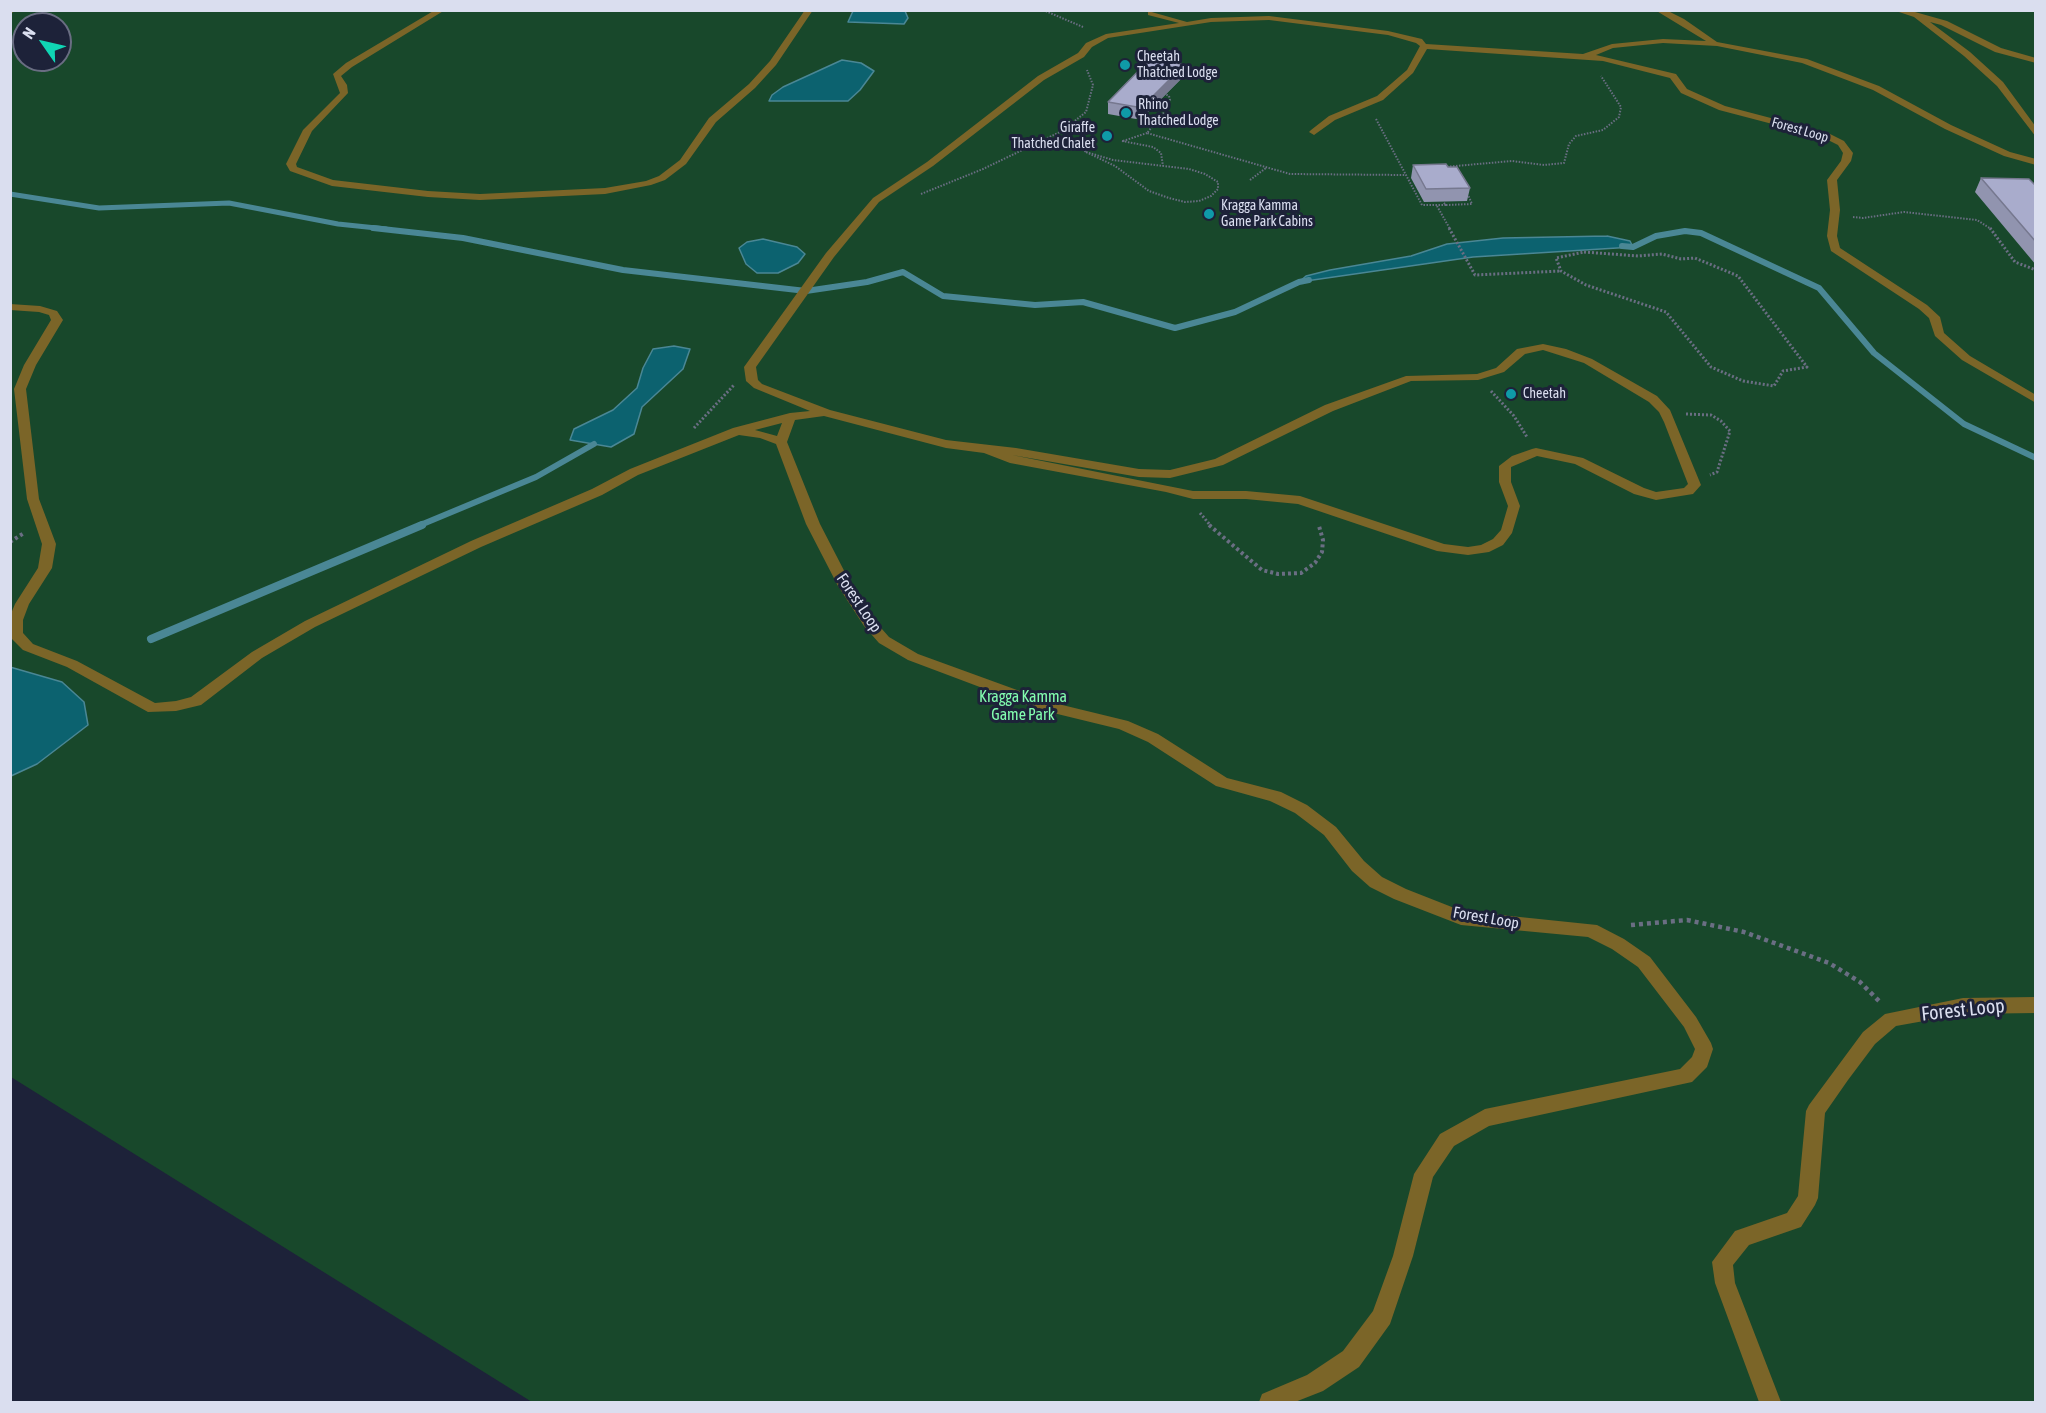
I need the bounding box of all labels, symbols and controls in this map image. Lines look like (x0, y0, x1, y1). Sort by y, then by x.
north arrow (12, 12, 72, 72)
text: N (19, 24, 39, 42)
place label: Cheetah Thatched Lodge (1137, 49, 1218, 82)
marker: Cheetah Thatched Lodge (1118, 58, 1132, 72)
place label: Rhino Thatched Lodge (1138, 97, 1219, 130)
marker: Rhino Thatched Lodge (1119, 106, 1133, 120)
street label: Forest Loop (1770, 114, 1830, 146)
place label: Giraffe Thatched Chalet (1012, 120, 1095, 152)
marker: Giraffe Thatched Chalet (1100, 129, 1114, 143)
place label: Kragga Kamma Game Park Cabins (1221, 198, 1313, 231)
marker: Kragga Kamma Game Park Cabins (1202, 207, 1216, 221)
place label: Cheetah (1523, 386, 1566, 402)
marker: Cheetah (1504, 387, 1518, 401)
street label: Forest Loop (832, 570, 886, 636)
park label: Kragga Kamma Game Park (979, 687, 1067, 725)
street label: Forest Loop (1451, 903, 1521, 933)
street label: Forest Loop (1920, 994, 2006, 1026)

